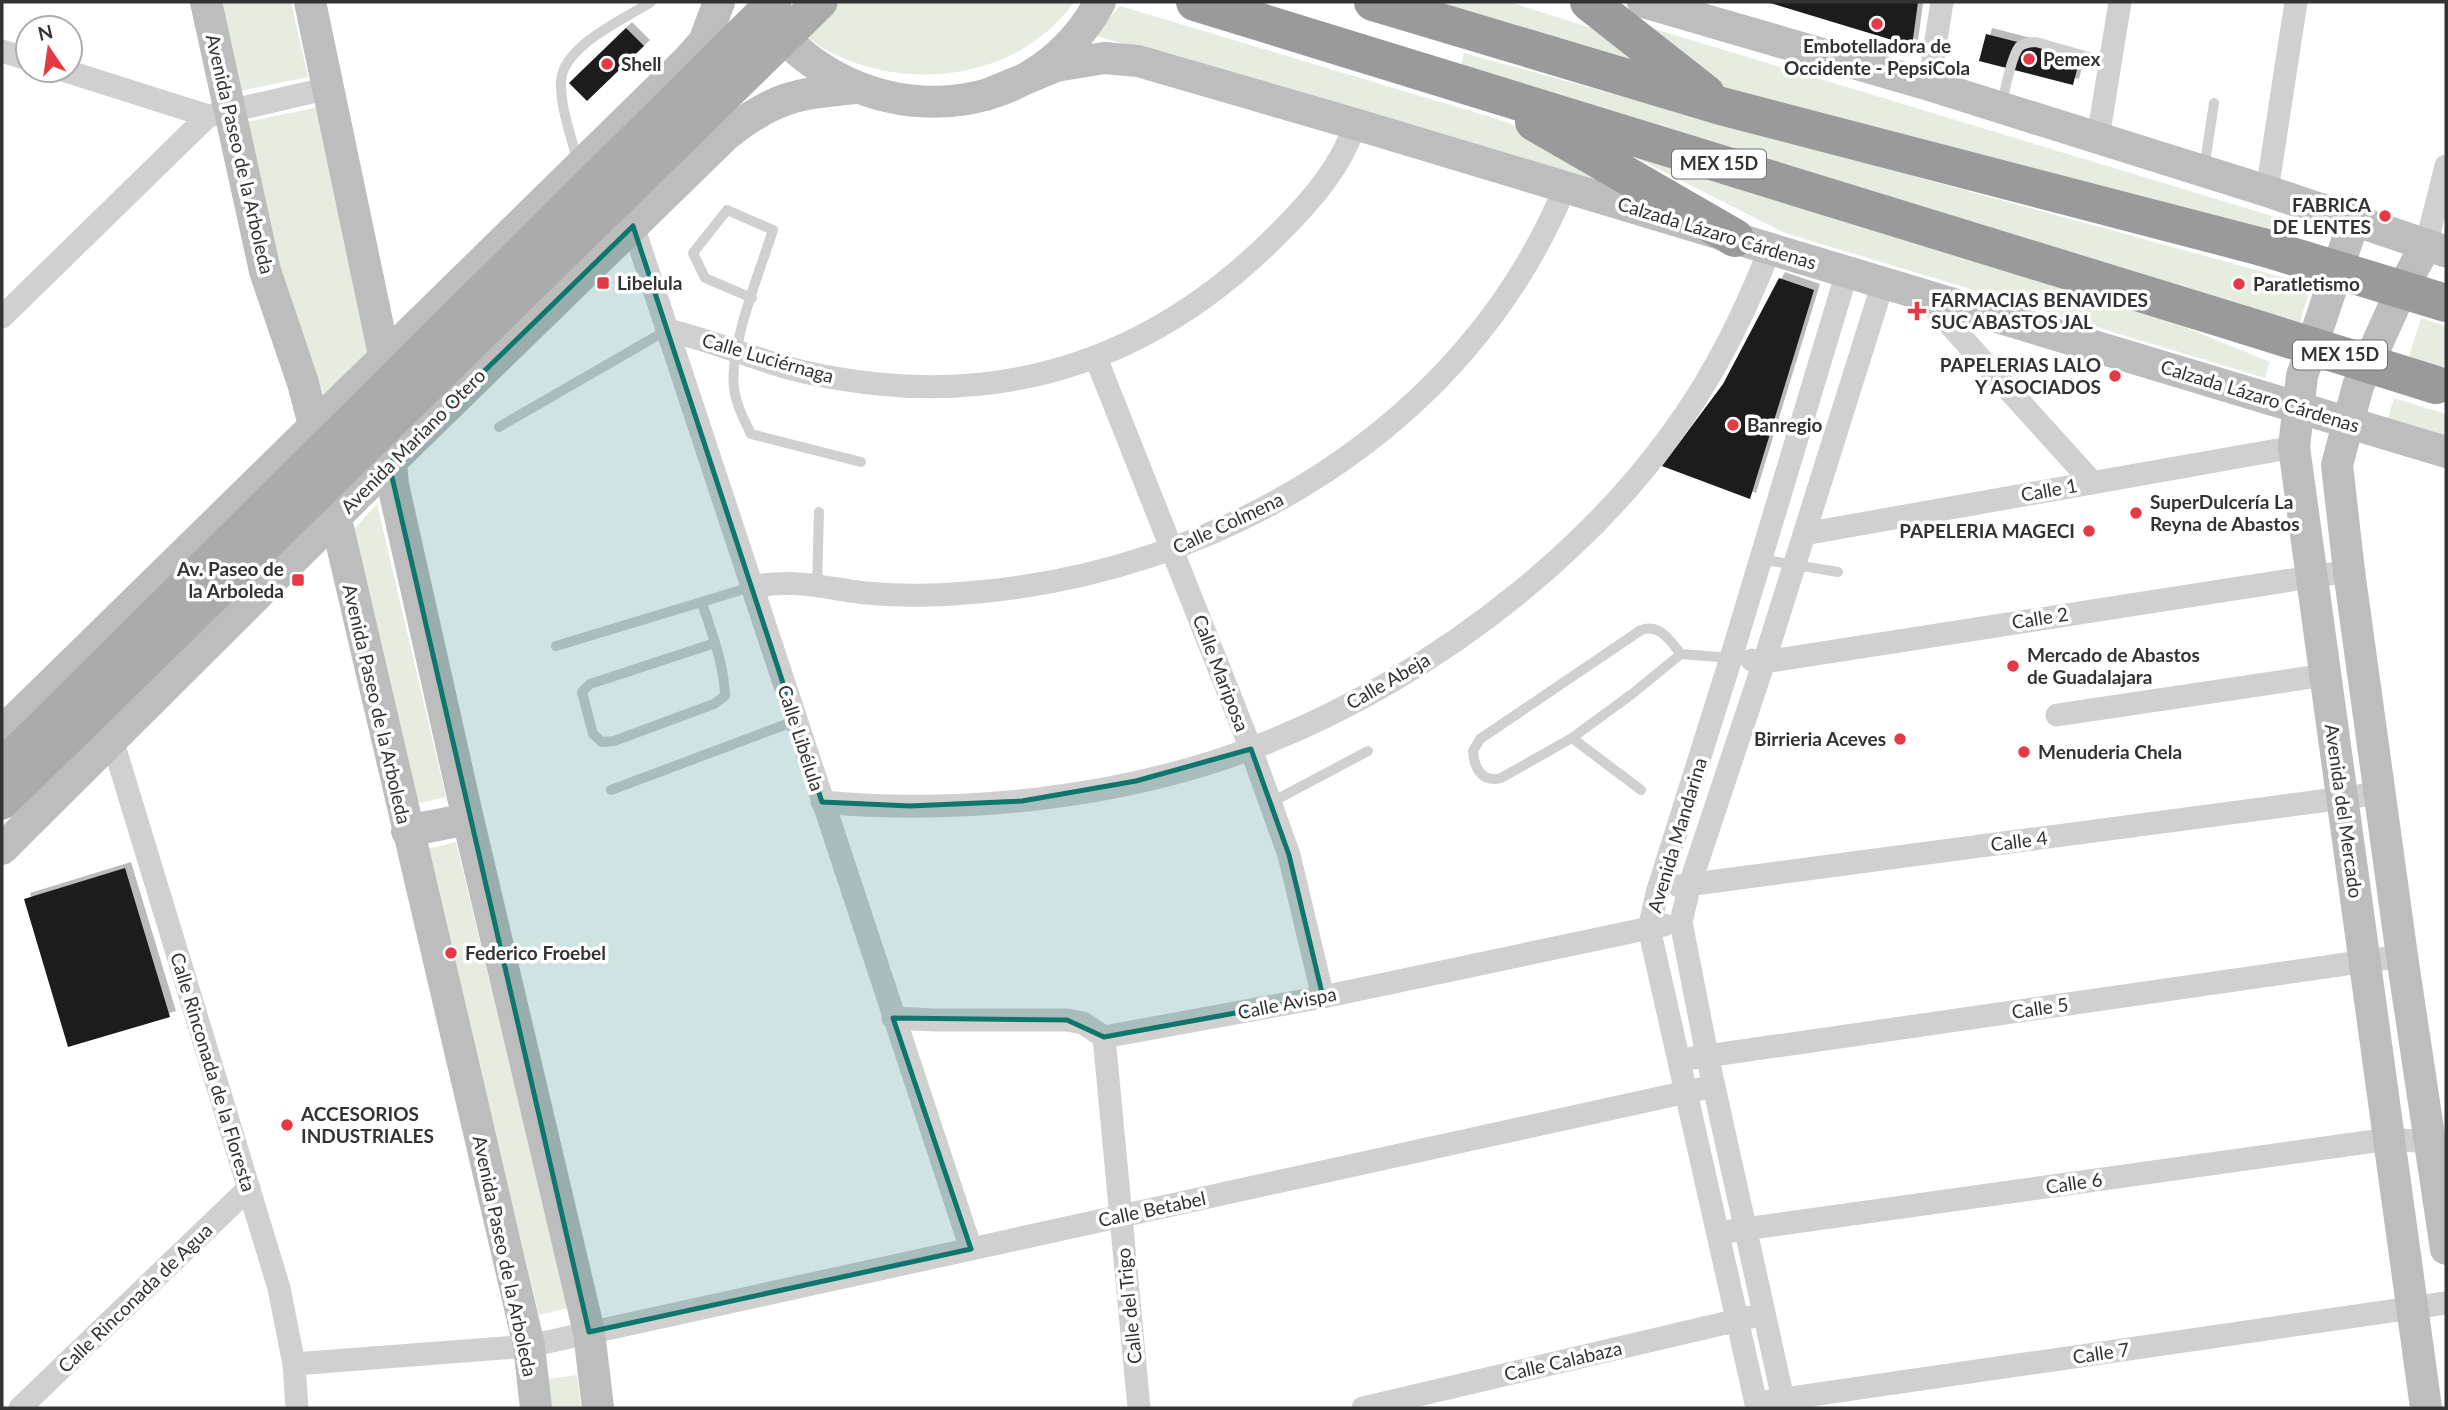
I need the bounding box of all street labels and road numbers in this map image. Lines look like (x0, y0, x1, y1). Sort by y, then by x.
street label: Avenida Paseo de la Arboleda (202, 32, 279, 276)
road number: MEX 15D (1672, 149, 1766, 178)
street label: Calzada Lázaro Cárdenas (1615, 191, 1819, 274)
street label: Calle Luciérnaga (700, 328, 837, 387)
road number: MEX 15D (2293, 340, 2387, 370)
street label: Calzada Lázaro Cárdenas (2158, 354, 2362, 437)
street label: Avenida Mariano Otero (336, 364, 490, 518)
street label: Calle 1 (2019, 473, 2079, 506)
street label: Calle Colmena (1169, 487, 1287, 558)
street label: Avenida Paseo de la Arboleda (339, 582, 416, 826)
street label: Calle 2 (2010, 602, 2070, 633)
street label: Calle Mariposa (1189, 611, 1254, 735)
street label: Calle Abeja (1342, 647, 1434, 714)
street label: Calle Libélula (774, 682, 829, 794)
street label: Avenida del Mercado (2321, 722, 2368, 899)
street label: Avenida Mandarina (1642, 755, 1711, 915)
street label: Calle 4 (1989, 826, 2049, 855)
street label: Calle Rinconada de la Floresta (166, 950, 261, 1194)
street label: Calle Avispa (1236, 982, 1338, 1023)
street label: Calle 5 (2010, 992, 2070, 1023)
street label: Avenida Paseo de la Arboleda (469, 1133, 542, 1378)
street label: Calle 6 (2044, 1167, 2104, 1198)
street label: Calle Betabel (1096, 1186, 1208, 1231)
street label: Calle Rinconada de Agua (53, 1218, 216, 1377)
street label: Calle del Trigo (1111, 1247, 1146, 1365)
street label: Calle Calabaza (1502, 1336, 1624, 1385)
street label: Calle 7 (2071, 1337, 2131, 1368)

